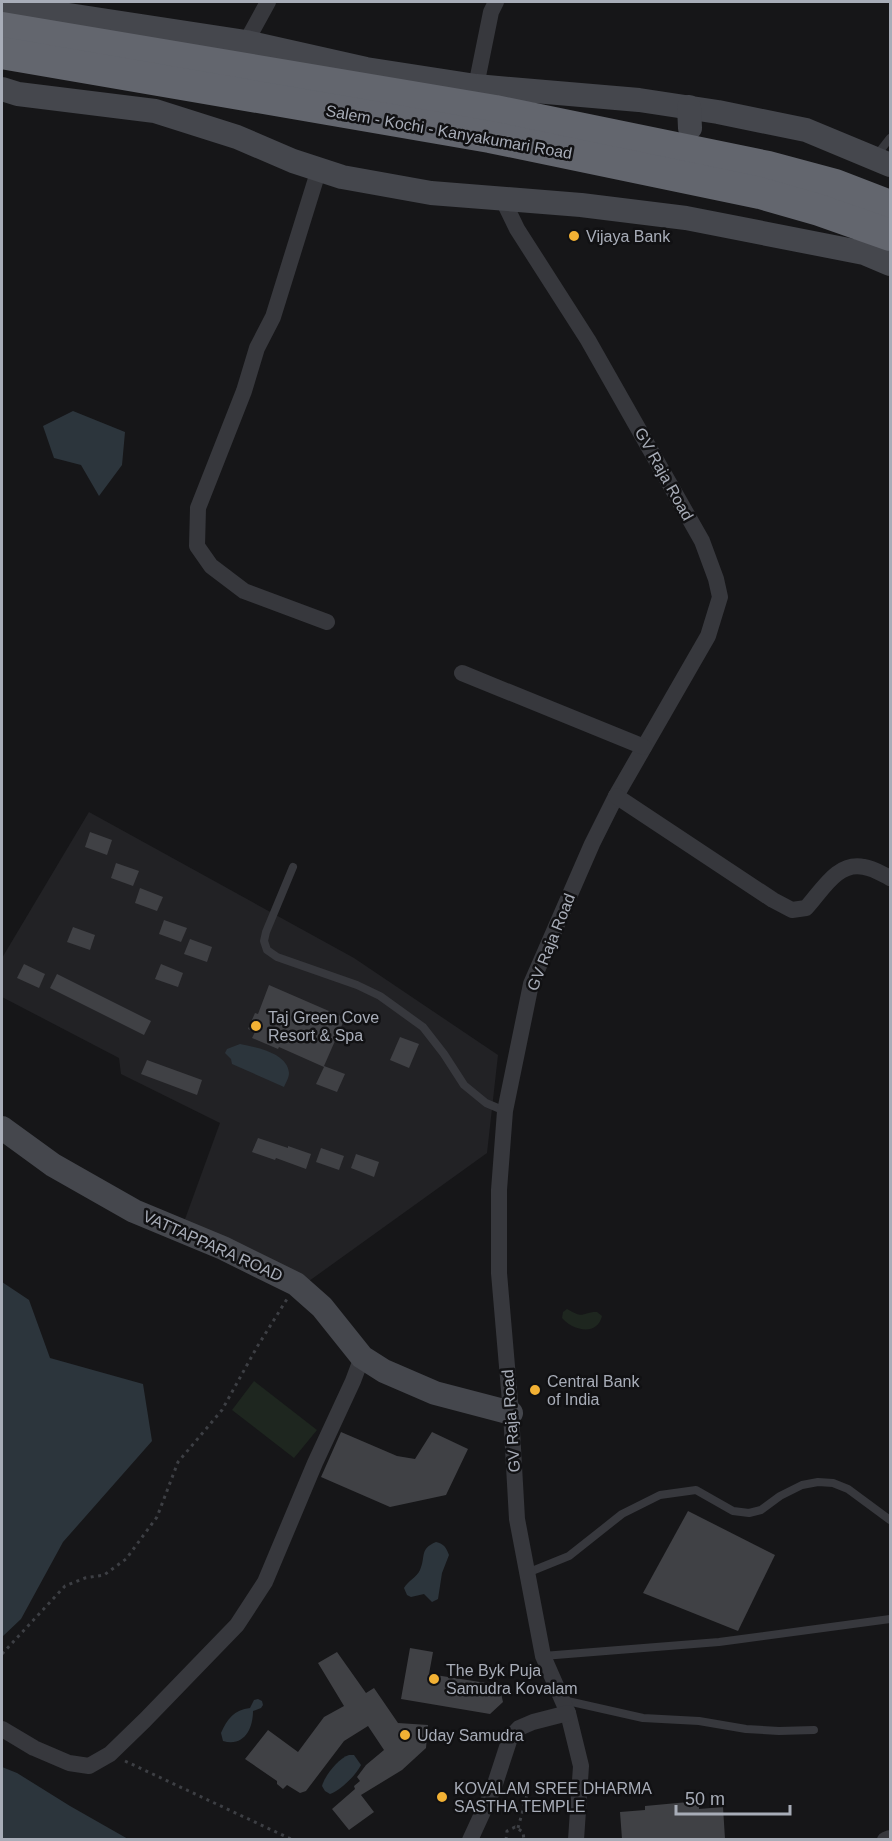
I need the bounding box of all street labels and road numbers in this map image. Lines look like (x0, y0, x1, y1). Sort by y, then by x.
street label: Salem - Kochi - Kanyakumari Road (324, 102, 574, 162)
street label: GV Raja Road (632, 425, 696, 523)
street label: GV Raja Road (524, 891, 578, 993)
street label: VATTAPPARA ROAD (141, 1208, 285, 1284)
street label: GV Raja Road (499, 1369, 523, 1473)

